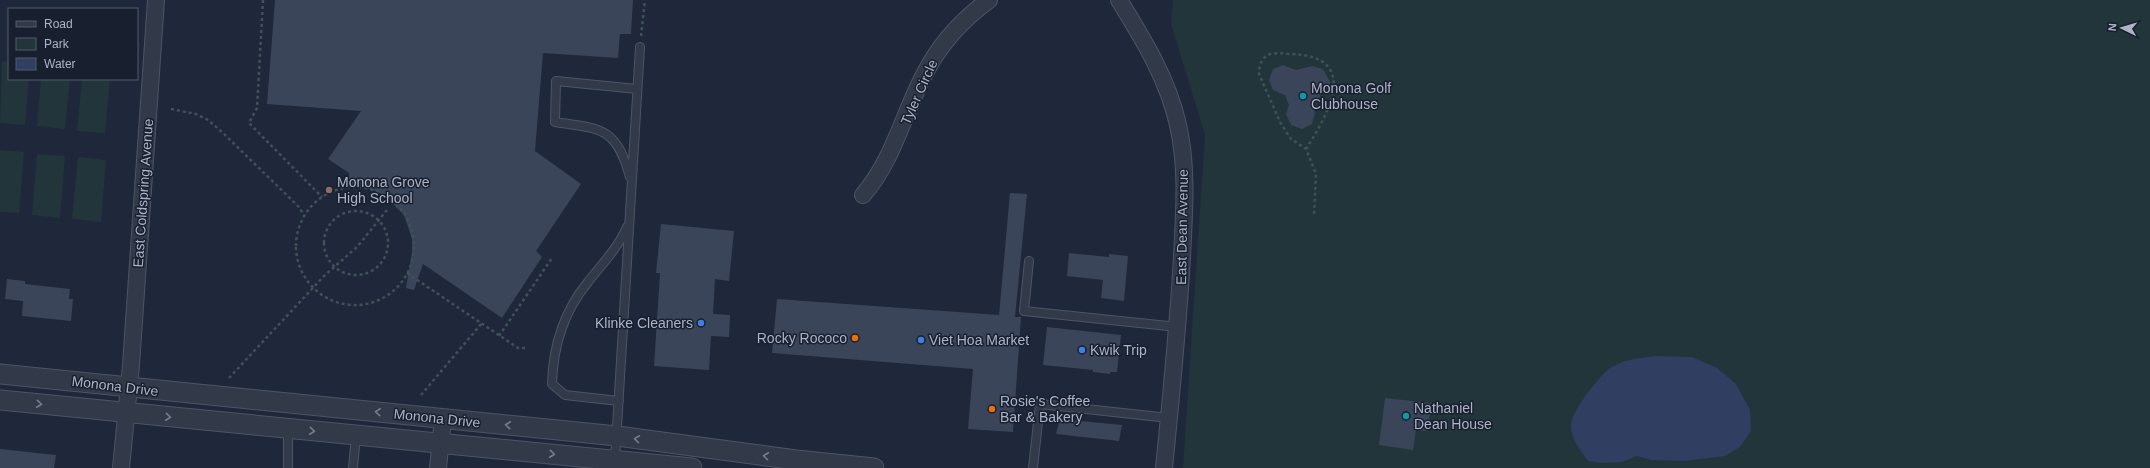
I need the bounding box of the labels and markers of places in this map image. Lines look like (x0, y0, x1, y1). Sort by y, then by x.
place label: Monona Golf Clubhouse (1311, 80, 1391, 112)
marker: Monona Golf Clubhouse (1298, 91, 1308, 101)
place label: Monona Grove High School (337, 174, 430, 206)
marker: Monona Grove High School (324, 185, 334, 195)
place label: Klinke Cleaners (595, 315, 693, 331)
marker: Klinke Cleaners (696, 318, 706, 328)
place label: Rocky Rococo (757, 330, 847, 346)
place label: Viet Hoa Market (929, 332, 1029, 348)
marker: Rocky Rococo (850, 333, 860, 343)
marker: Viet Hoa Market (916, 335, 926, 345)
place label: Kwik Trip (1090, 342, 1147, 358)
marker: Kwik Trip (1077, 345, 1087, 355)
place label: Rosie's Coffee Bar & Bakery (1000, 393, 1091, 425)
place label: Nathaniel Dean House (1414, 400, 1492, 432)
marker: Rosie's Coffee Bar & Bakery (987, 404, 997, 414)
marker: Nathaniel Dean House (1401, 411, 1411, 421)

